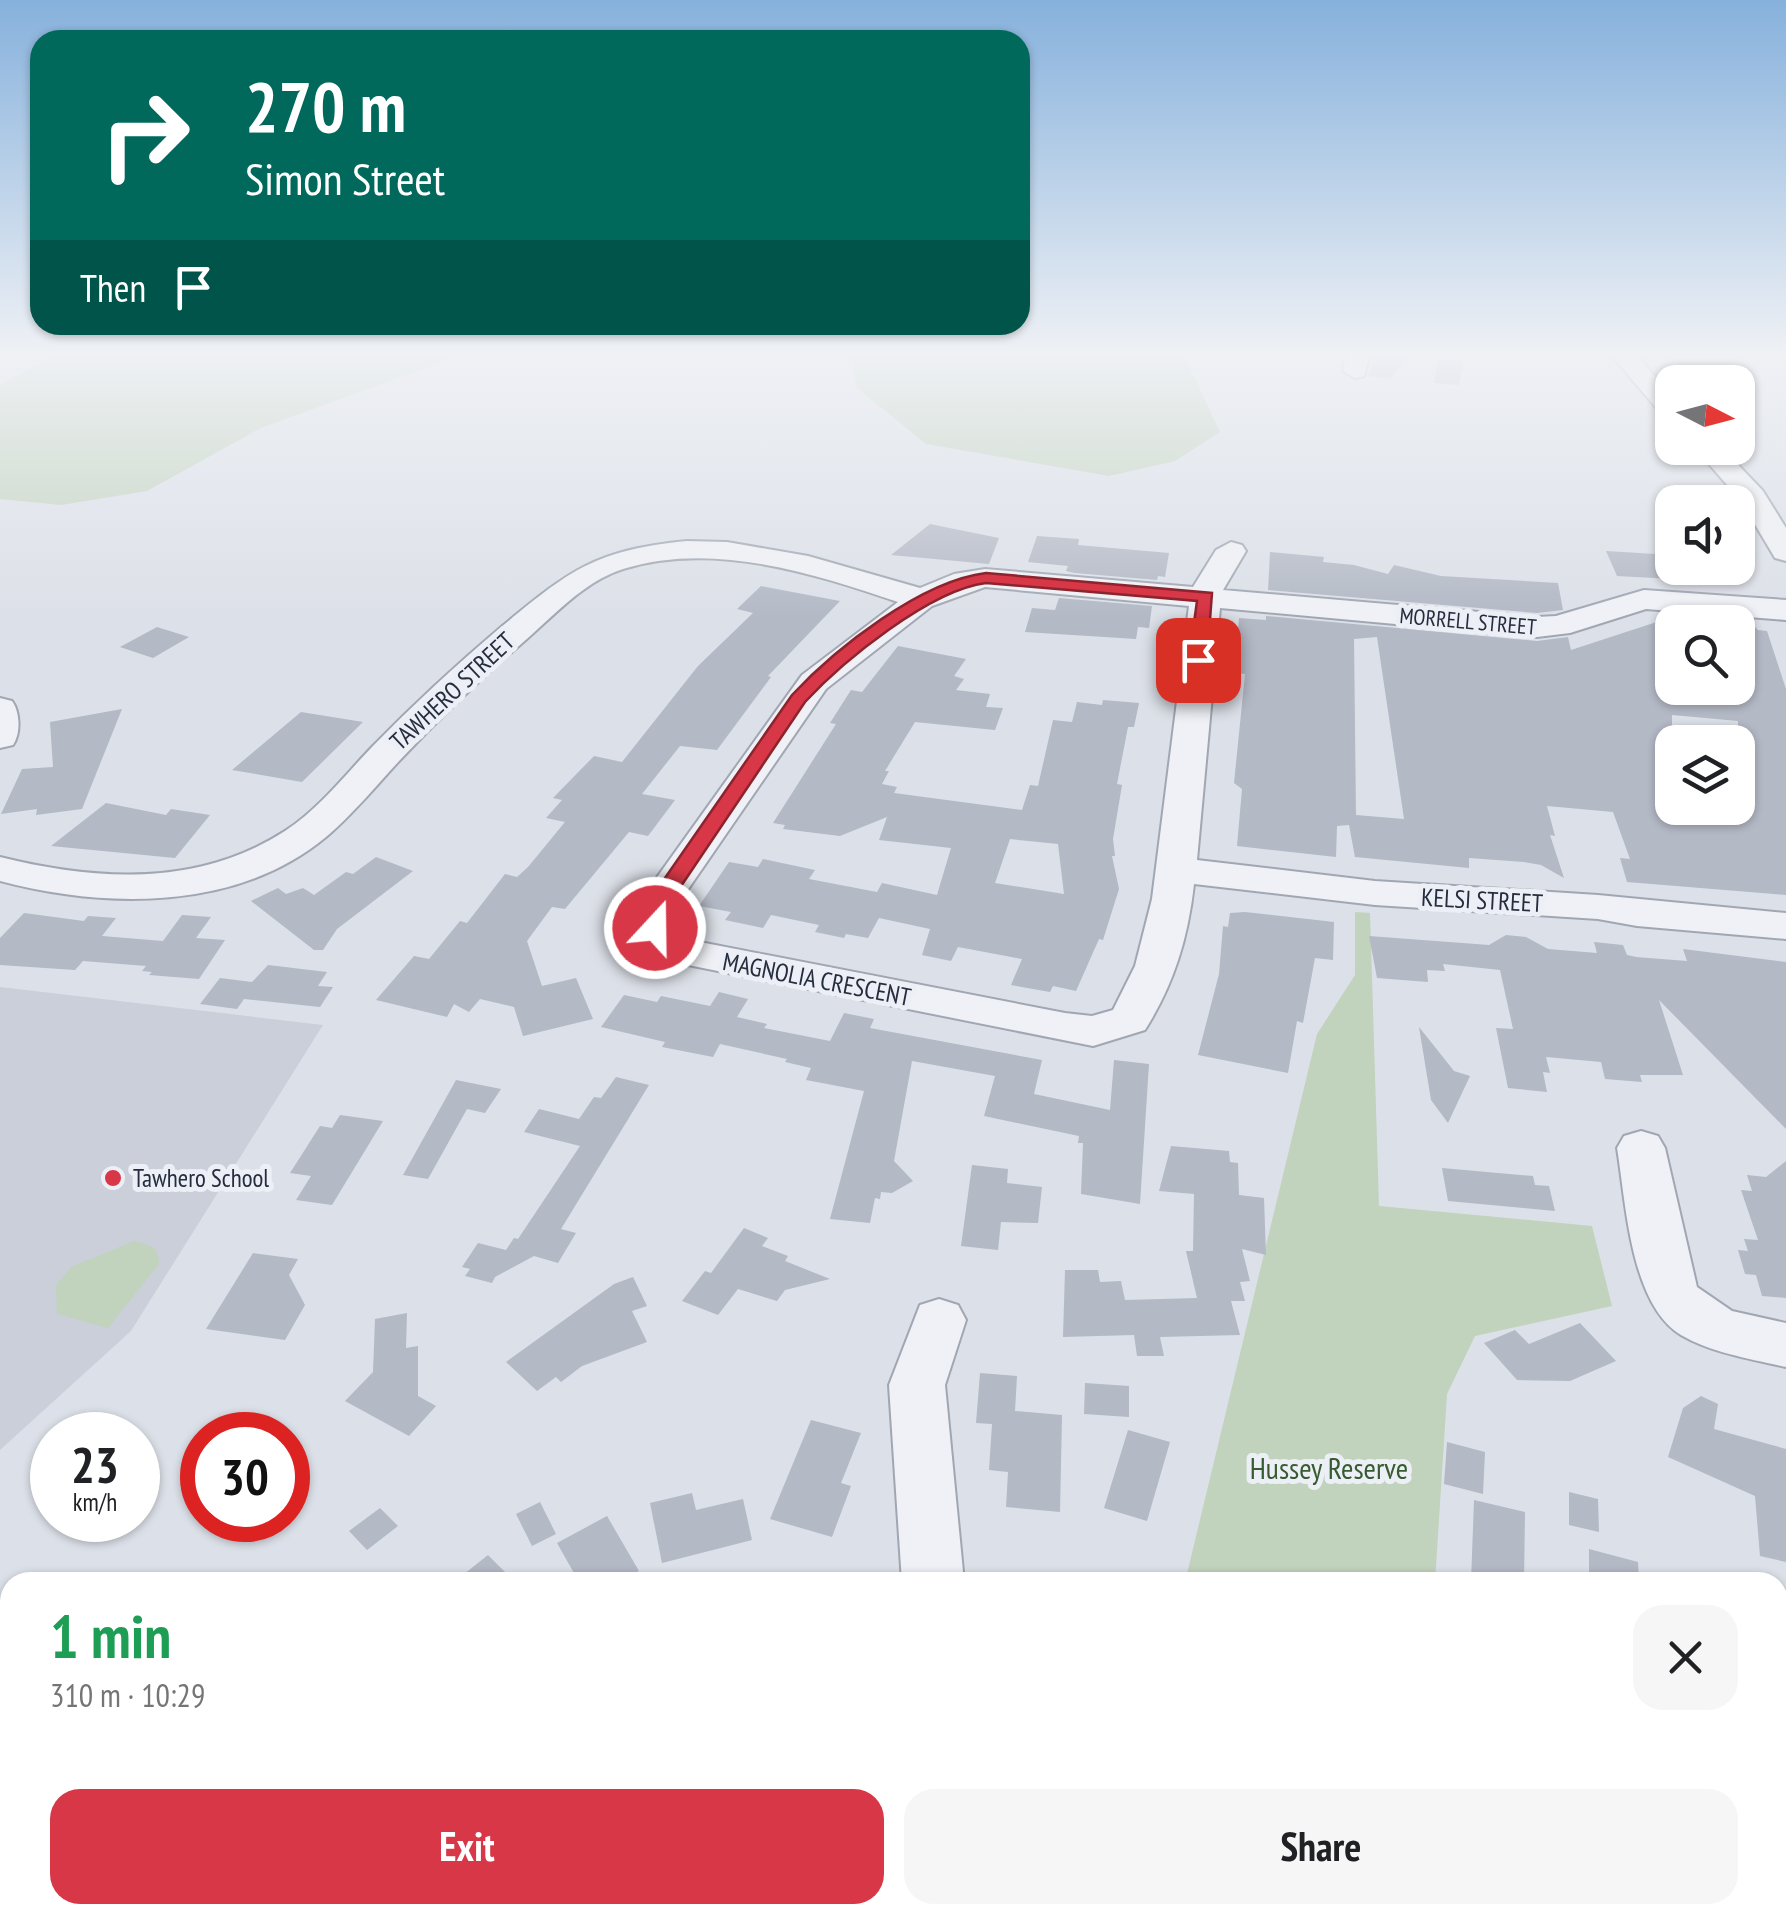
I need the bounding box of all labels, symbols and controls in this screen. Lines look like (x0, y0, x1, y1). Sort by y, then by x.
text: 270 m (245, 61, 406, 151)
icon: right (80, 70, 210, 200)
text: Simon Street (245, 149, 445, 207)
icon: arrive (166, 260, 221, 315)
text: Then (80, 263, 146, 312)
north arrow (1655, 365, 1755, 465)
map controls (1655, 365, 1755, 825)
button: sound (1655, 485, 1755, 585)
street label: MORRELL STREET (1398, 601, 1538, 641)
button: search (1655, 605, 1755, 705)
pin (1156, 618, 1241, 703)
street label: TAWHERO STREET (383, 625, 521, 757)
icon: arrive (1171, 633, 1226, 688)
button: layers (1655, 725, 1755, 825)
position arrow (603, 876, 707, 980)
street label: KELSI STREET (1420, 881, 1544, 919)
street label: MAGNOLIA CRESCENT (720, 945, 914, 1013)
place label: Tawhero School (133, 1162, 269, 1194)
marker: Tawhero School (102, 1167, 124, 1189)
speed limit sign: 30 (180, 1412, 310, 1542)
text: 23 (71, 1432, 119, 1497)
park label: Hussey Reserve (1250, 1448, 1408, 1487)
text: km/h (73, 1486, 117, 1518)
text: 1 min (50, 1597, 171, 1675)
button: close (1633, 1605, 1738, 1710)
text: 310 m · 10:29 (50, 1674, 205, 1716)
button: Exit (50, 1789, 884, 1904)
button: Share (904, 1789, 1738, 1904)

